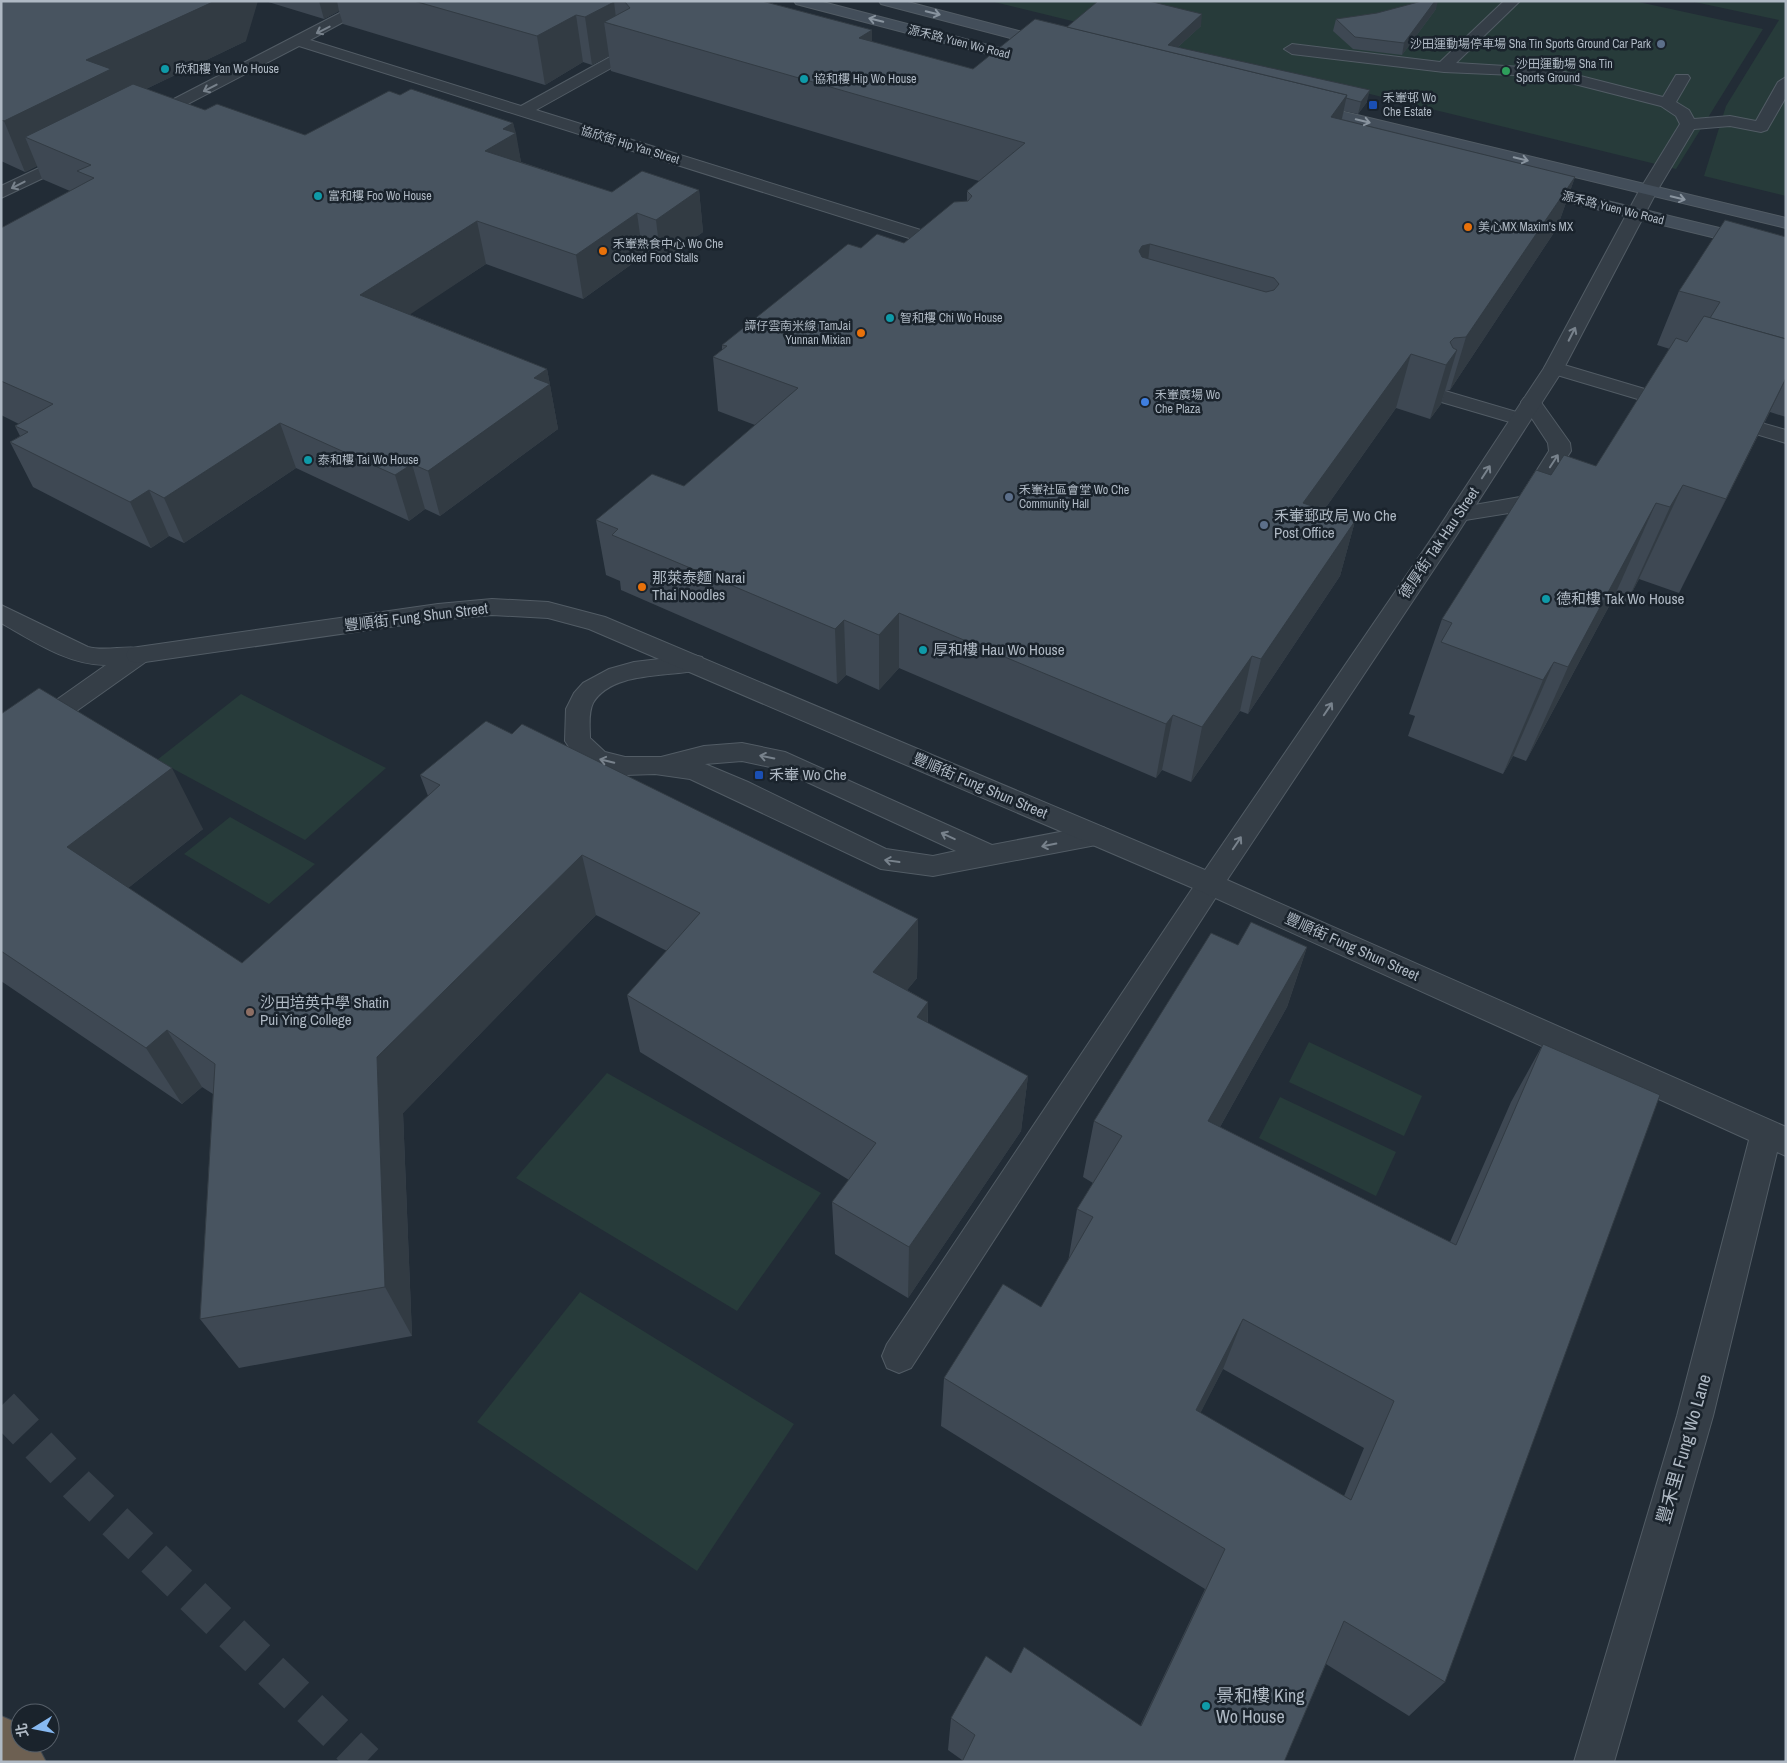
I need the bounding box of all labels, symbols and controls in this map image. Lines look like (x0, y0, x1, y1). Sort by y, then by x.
one-way arrow (925, 9, 941, 18)
one-way arrow (868, 15, 884, 25)
street label: 源禾路 Yuen Wo Road (906, 22, 1012, 62)
one-way arrow (316, 26, 331, 35)
place label: 沙田運動場停車場 Sha Tin Sports Ground Car Park (1410, 36, 1651, 52)
marker: 沙田運動場停車場 Sha Tin Sports Ground Car Park (1655, 38, 1667, 50)
place label: 沙田運動場 Sha Tin Sports Ground (1516, 56, 1613, 86)
place label: 欣和樓 Yan Wo House (175, 61, 279, 77)
marker: 欣和樓 Yan Wo House (159, 63, 171, 75)
marker: 沙田運動場 Sha Tin Sports Ground (1500, 65, 1512, 77)
place label: 協和樓 Hip Wo House (814, 71, 917, 87)
marker: 協和樓 Hip Wo House (798, 73, 810, 85)
one-way arrow (203, 84, 218, 93)
place label: 禾輋邨 Wo Che Estate (1383, 90, 1436, 120)
marker: 禾輋邨 Wo Che Estate (1367, 99, 1379, 111)
one-way arrow (1354, 117, 1370, 126)
street label: 協欣街 Hip Yan Street (579, 122, 682, 168)
one-way arrow (1512, 155, 1528, 165)
one-way arrow (11, 181, 26, 190)
place label: 富和樓 Foo Wo House (328, 188, 432, 204)
street label: 源禾路 Yuen Wo Road (1560, 188, 1666, 228)
marker: 富和樓 Foo Wo House (312, 190, 324, 202)
one-way arrow (1670, 194, 1686, 203)
place label: 美心MX Maxim's MX (1478, 219, 1574, 235)
marker: 美心MX Maxim's MX (1462, 221, 1474, 233)
place label: 禾輋熟食中心 Wo Che Cooked Food Stalls (613, 236, 723, 266)
marker: 禾輋熟食中心 Wo Che Cooked Food Stalls (597, 245, 609, 257)
place label: 智和樓 Chi Wo House (900, 310, 1003, 326)
marker: 智和樓 Chi Wo House (884, 312, 896, 324)
place label: 譚仔雲南米線 TamJai Yunnan Mixian (744, 318, 851, 348)
marker: 譚仔雲南米線 TamJai Yunnan Mixian (855, 327, 867, 339)
one-way arrow (1568, 327, 1577, 342)
place label: 禾輋廣場 Wo Che Plaza (1155, 387, 1220, 417)
marker: 禾輋廣場 Wo Che Plaza (1139, 396, 1151, 408)
place label: 泰和樓 Tai Wo House (318, 452, 419, 468)
marker: 泰和樓 Tai Wo House (302, 454, 314, 466)
one-way arrow (1549, 454, 1559, 468)
one-way arrow (1482, 465, 1492, 479)
place label: 禾輋社區會堂 Wo Che Community Hall (1019, 482, 1129, 512)
street label: 德厚街 Tak Hau Street (1394, 482, 1484, 602)
marker: 禾輋社區會堂 Wo Che Community Hall (1003, 491, 1015, 503)
place label: 禾輋郵政局 Wo Che Post Office (1274, 505, 1397, 543)
marker: 禾輋郵政局 Wo Che Post Office (1258, 519, 1270, 531)
place label: 那萊泰麵 Narai Thai Noodles (652, 567, 746, 605)
marker: 那萊泰麵 Narai Thai Noodles (636, 581, 648, 593)
place label: 德和樓 Tak Wo House (1556, 588, 1685, 609)
marker: 德和樓 Tak Wo House (1540, 593, 1552, 605)
street label: 豐順街 Fung Shun Street (343, 597, 490, 636)
place label: 厚和樓 Hau Wo House (933, 639, 1065, 660)
marker: 厚和樓 Hau Wo House (917, 644, 929, 656)
one-way arrow (1323, 702, 1333, 716)
street label: 豐順街 Fung Shun Street (909, 748, 1051, 824)
one-way arrow (759, 752, 775, 762)
one-way arrow (600, 756, 616, 765)
place label: 禾輋 Wo Che (769, 764, 847, 785)
marker: 禾輋 Wo Che (753, 769, 765, 781)
one-way arrow (941, 830, 956, 840)
one-way arrow (1232, 836, 1242, 850)
one-way arrow (1041, 840, 1057, 850)
one-way arrow (885, 855, 901, 865)
street label: 豐順街 Fung Shun Street (1282, 907, 1423, 986)
place label: 沙田培英中學 Shatin Pui Ying College (260, 992, 389, 1030)
marker: 沙田培英中學 Shatin Pui Ying College (244, 1006, 256, 1018)
street label: 豐禾里 Fung Wo Lane (1650, 1371, 1717, 1527)
place label: 景和樓 King Wo House (1216, 1683, 1305, 1729)
marker: 景和樓 King Wo House (1200, 1700, 1212, 1712)
north arrow (10, 1703, 60, 1753)
text: 北 (12, 1722, 32, 1739)

